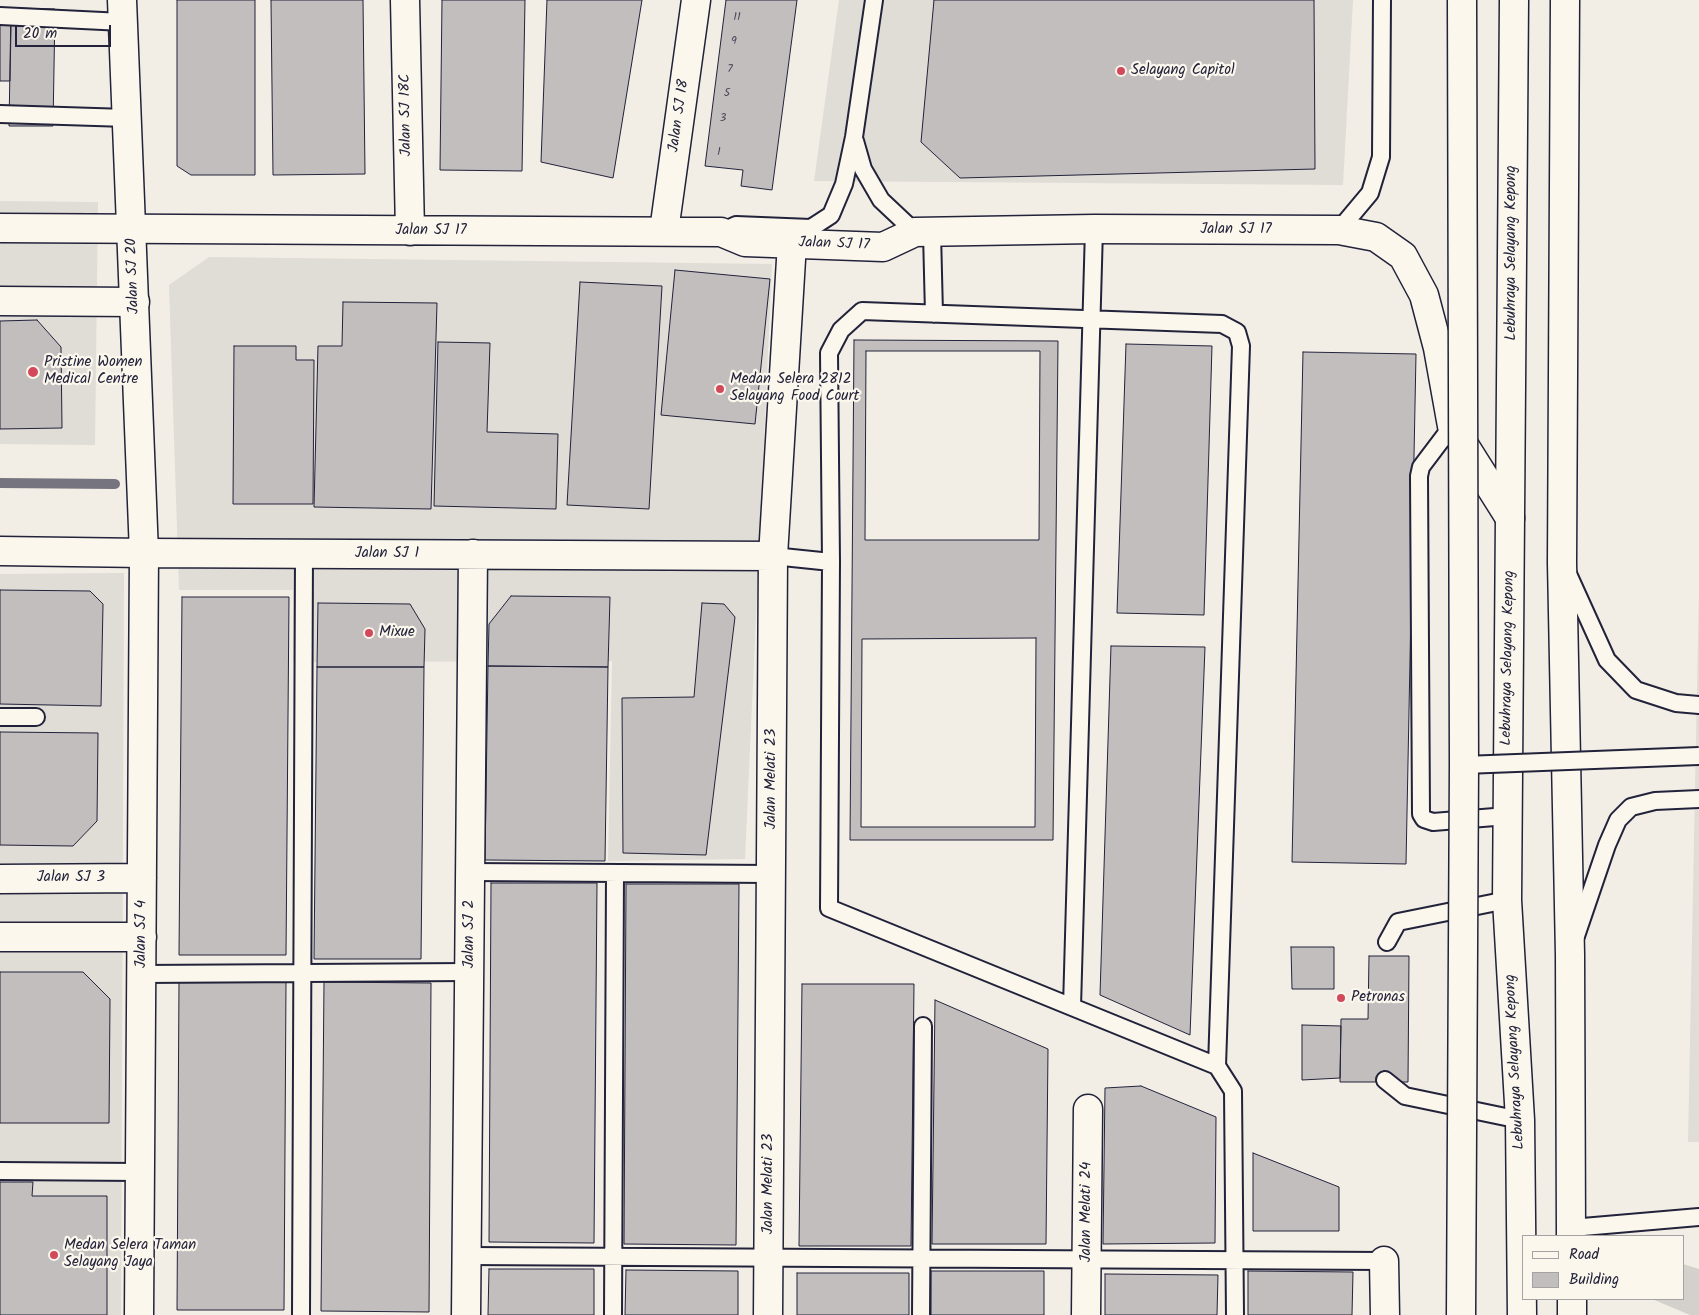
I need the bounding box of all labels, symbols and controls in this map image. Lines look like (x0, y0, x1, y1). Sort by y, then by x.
house number: 11 (733, 11, 741, 25)
scale bar (18, 15, 114, 47)
text: 20 m (23, 22, 57, 46)
house number: 9 (731, 35, 737, 49)
place label: Selayang Capitol (1131, 62, 1235, 80)
house number: 7 (727, 63, 733, 77)
marker: Selayang Capitol (1115, 65, 1127, 77)
street label: Jalan SJ 18C (397, 74, 417, 156)
street label: Jalan SJ 18 (666, 78, 694, 154)
house number: 5 (724, 87, 730, 101)
house number: 3 (720, 112, 726, 126)
house number: 1 (717, 146, 721, 160)
street label: Lebuhraya Selayang Kepong (1503, 165, 1521, 341)
street label: Jalan SJ 17 (1200, 221, 1272, 239)
street label: Jalan SJ 17 (395, 222, 467, 240)
street label: Jalan SJ 17 (798, 235, 870, 255)
street label: Jalan SJ 20 (124, 238, 144, 314)
place label: Pristine Women Medical Centre (44, 354, 142, 389)
marker: Pristine Women Medical Centre (26, 365, 40, 379)
place label: Medan Selera 2812 Selayang Food Court (730, 371, 859, 406)
marker: Medan Selera 2812 Selayang Food Court (714, 383, 726, 395)
street label: Jalan SJ 1 (355, 545, 419, 563)
street label: Lebuhraya Selayang Kepong (1498, 570, 1520, 746)
place label: Mixue (379, 624, 415, 642)
marker: Mixue (363, 627, 375, 639)
street label: Jalan Melati 23 (763, 729, 781, 829)
street label: Jalan SJ 3 (37, 869, 105, 887)
street label: Jalan SJ 4 (133, 900, 151, 968)
street label: Jalan SJ 2 (461, 900, 479, 968)
street label: Lebuhraya Selayang Kepong (1502, 974, 1530, 1150)
place label: Petronas (1351, 989, 1405, 1007)
marker: Petronas (1335, 992, 1347, 1004)
street label: Jalan Melati 23 (760, 1134, 778, 1234)
street label: Jalan Melati 24 (1078, 1162, 1096, 1262)
legend (1522, 1235, 1684, 1300)
place label: Medan Selera Taman Selayang Jaya (64, 1237, 196, 1272)
text: Road (1569, 1243, 1599, 1267)
marker: Medan Selera Taman Selayang Jaya (48, 1249, 60, 1261)
text: Building (1569, 1268, 1619, 1292)

